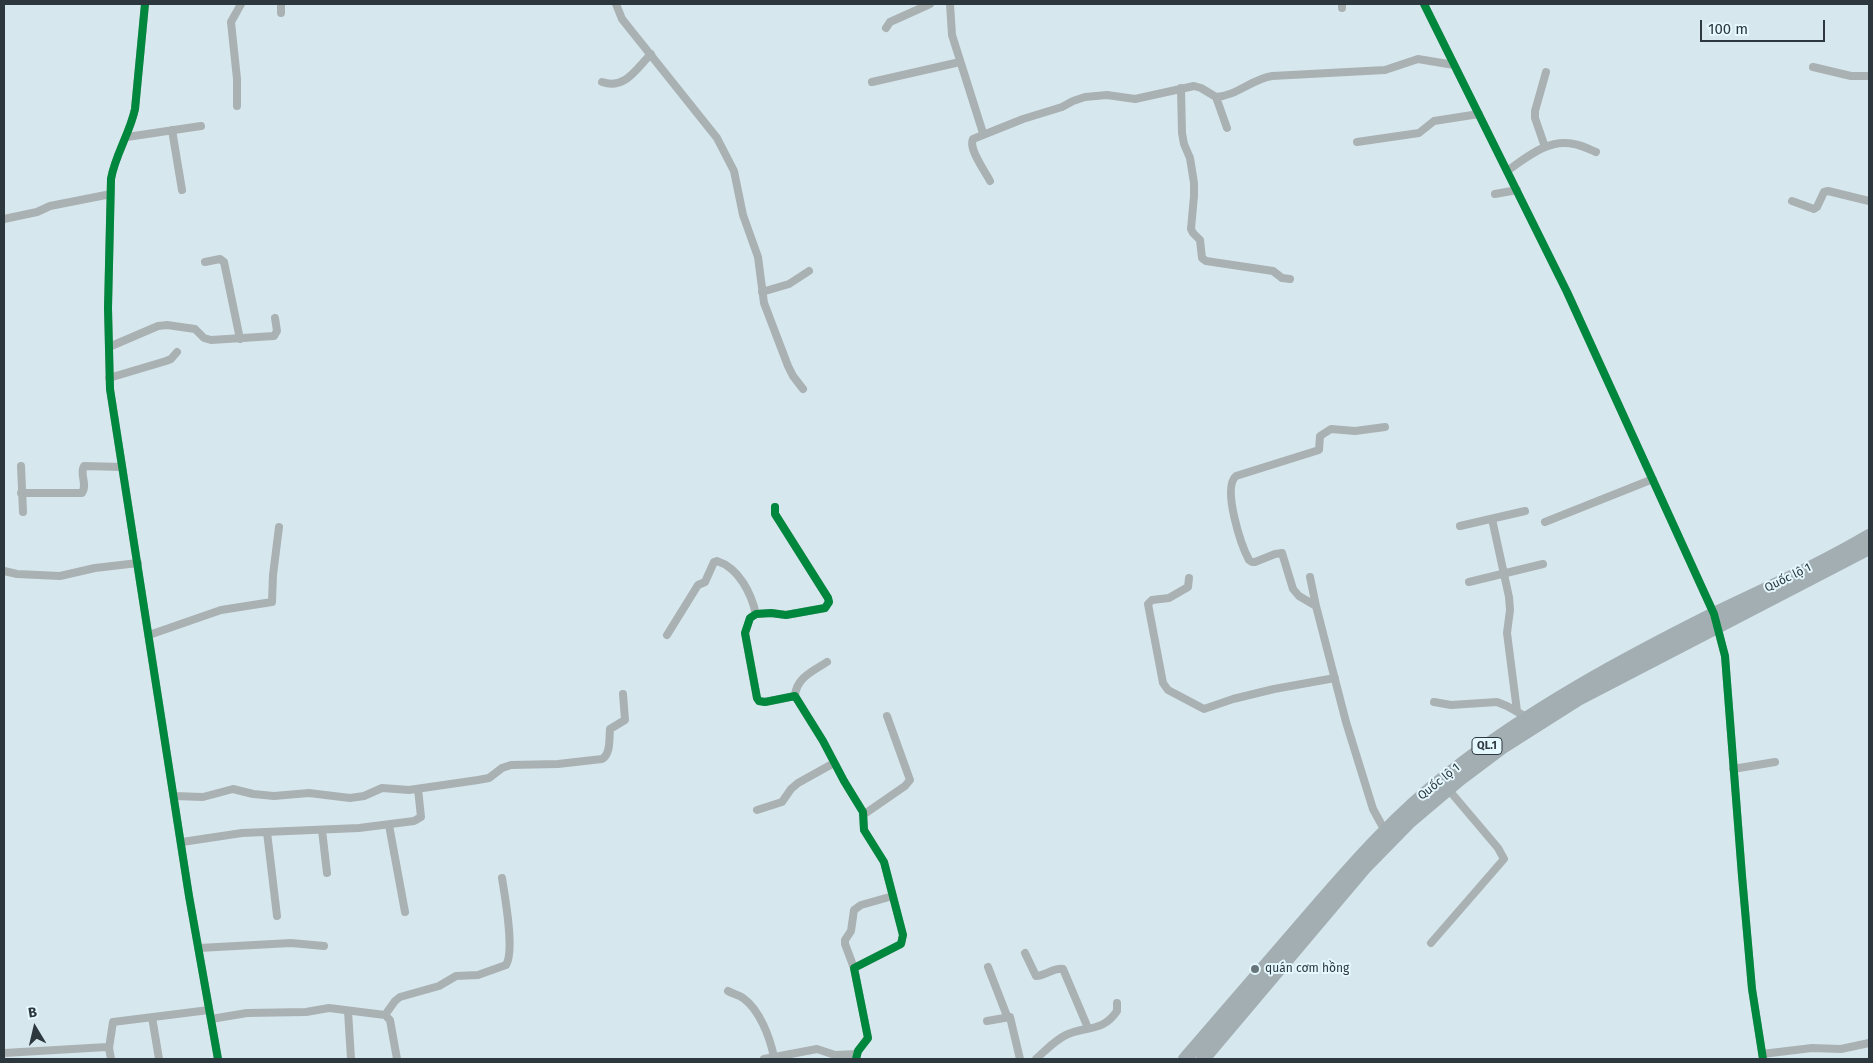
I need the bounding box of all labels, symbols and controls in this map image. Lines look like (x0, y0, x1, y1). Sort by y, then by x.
scale bar (1703, 10, 1828, 42)
text: 100 m (1708, 20, 1748, 38)
street label: Quốc lộ 1 (1762, 561, 1814, 595)
road number: QL.1 (1472, 738, 1502, 754)
street label: Quốc lộ 1 (1415, 761, 1463, 803)
place label: quán cơm hồng (1265, 962, 1349, 976)
marker: quán cơm hồng (1249, 963, 1261, 975)
north arrow (10, 1003, 60, 1053)
text: B (27, 1004, 38, 1022)

